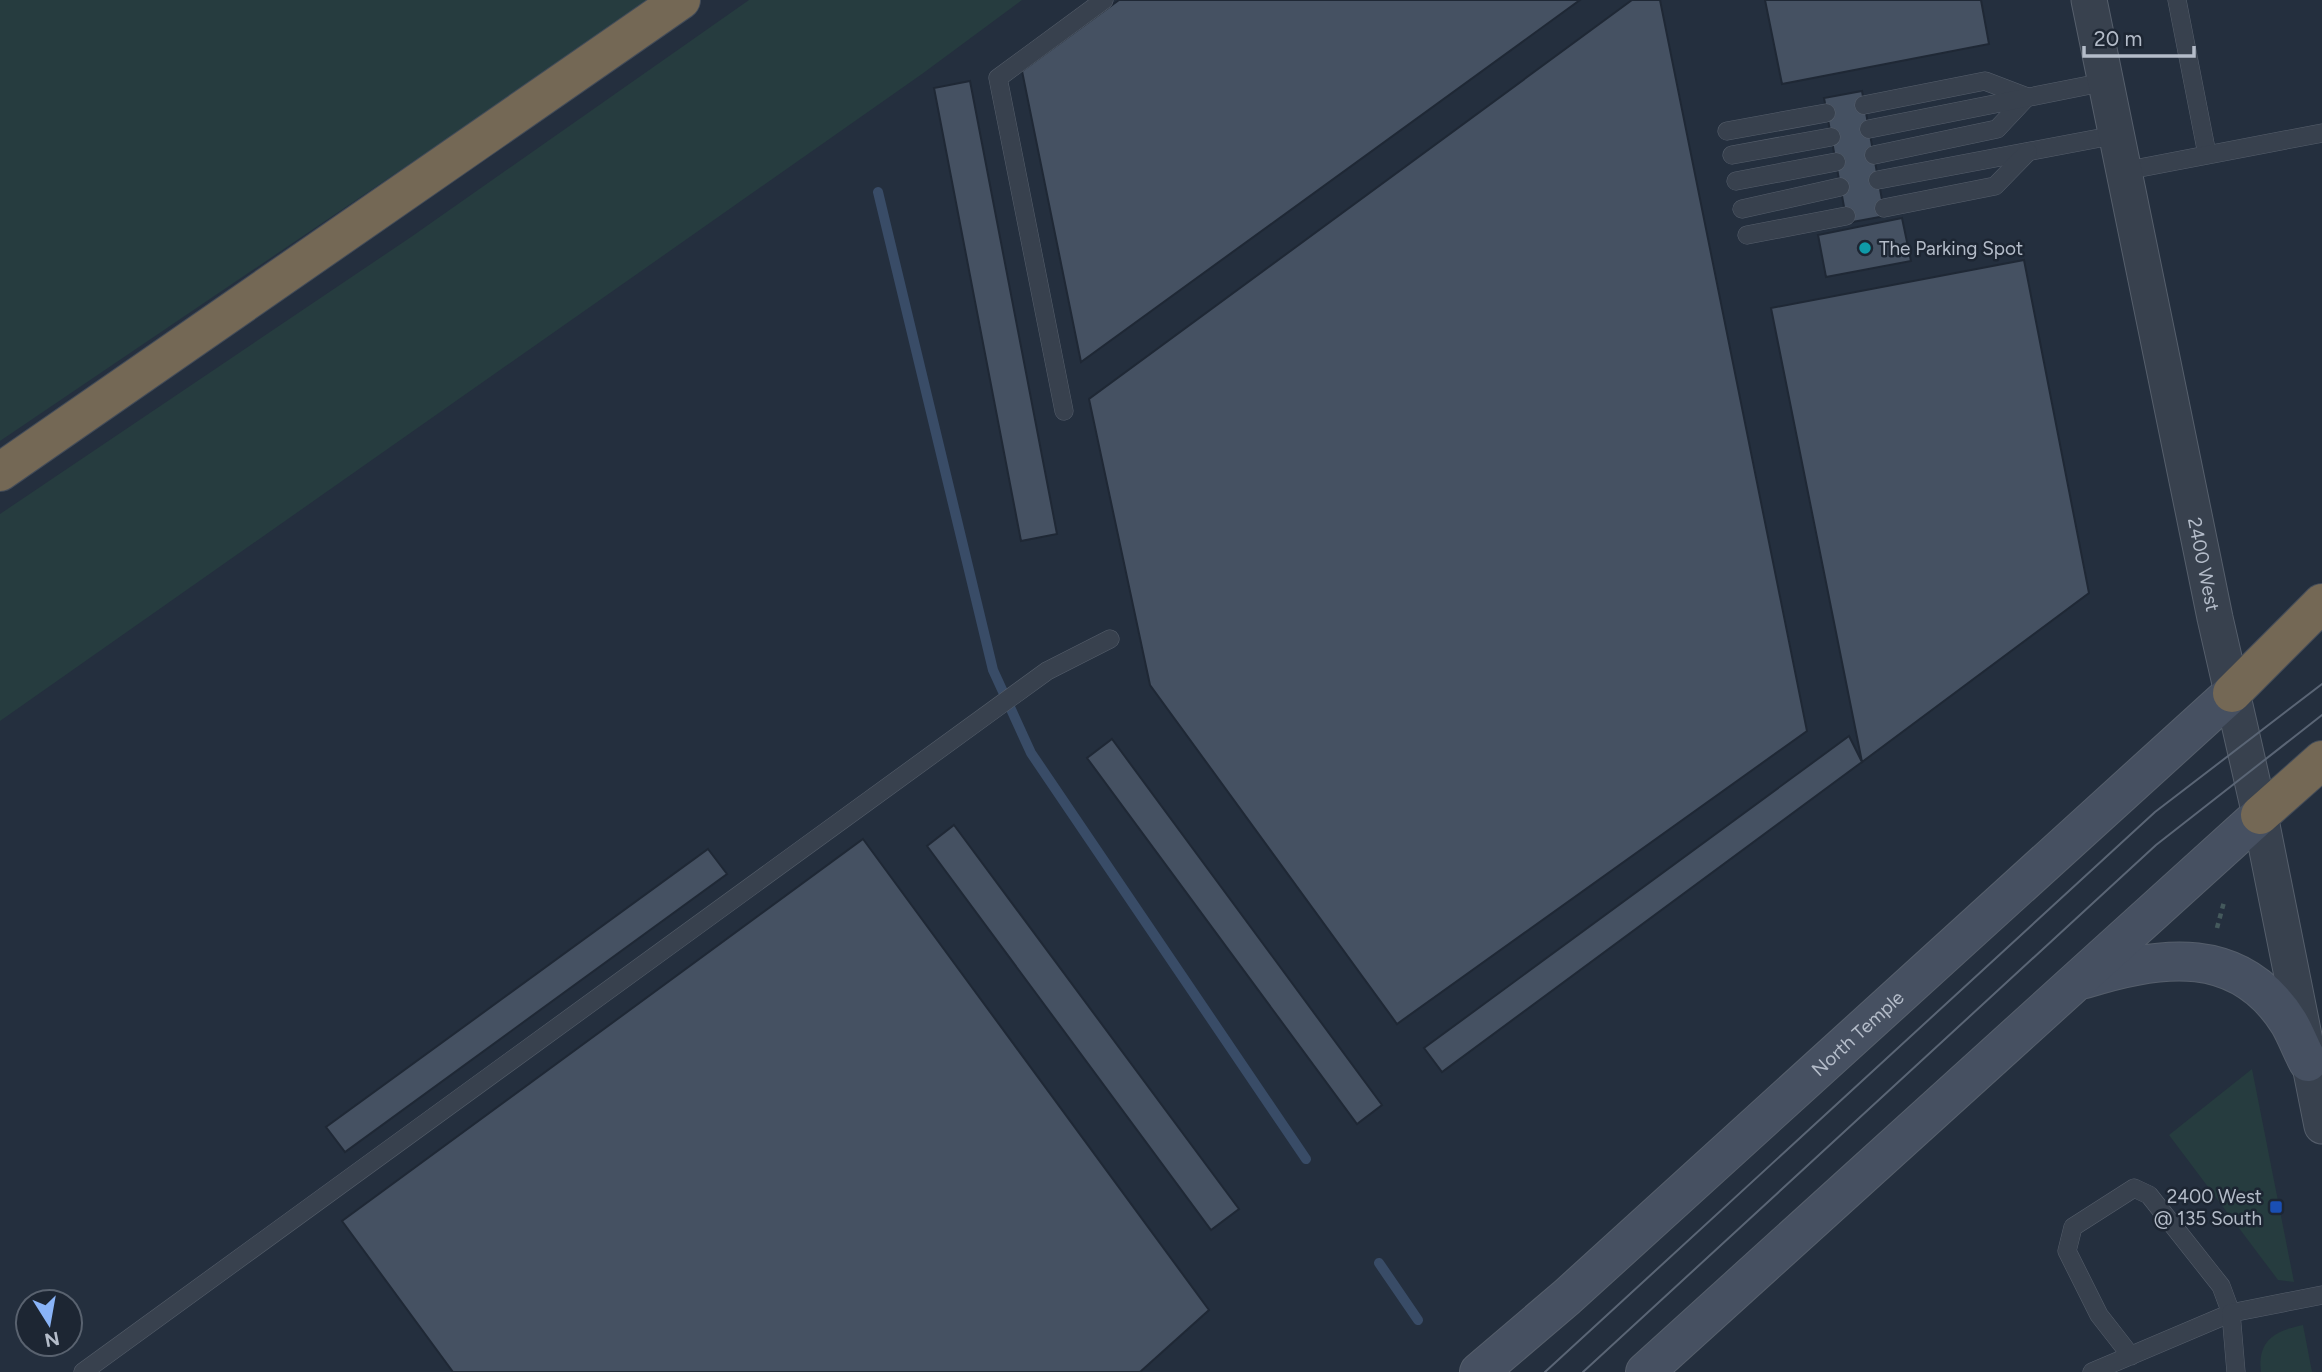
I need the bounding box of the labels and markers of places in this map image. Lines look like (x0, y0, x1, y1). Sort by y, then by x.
place label: The Parking Spot (1879, 237, 2023, 260)
marker: The Parking Spot (1857, 240, 1873, 256)
place label: 2400 West @ 135 South (2154, 1185, 2262, 1230)
marker: 2400 West @ 135 South (2268, 1199, 2284, 1215)

